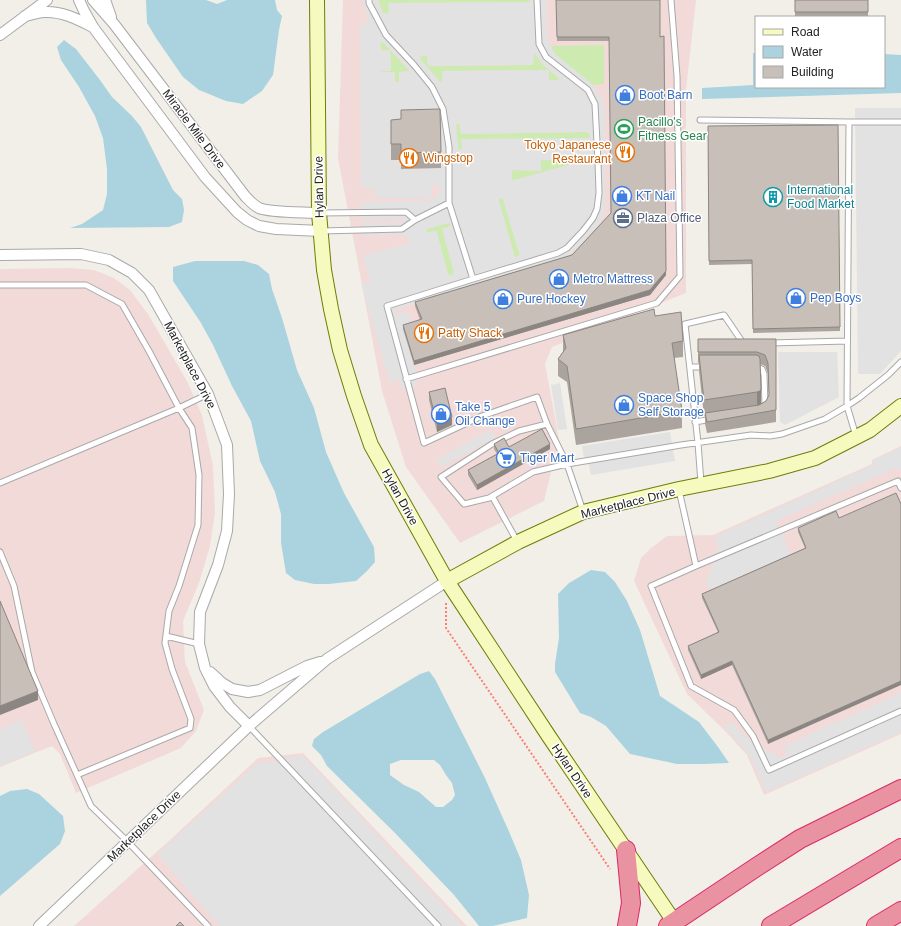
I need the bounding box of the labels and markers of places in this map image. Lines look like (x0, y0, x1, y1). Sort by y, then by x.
shop icon: Boot Barn (614, 84, 636, 106)
place label: Boot Barn (639, 88, 692, 102)
place label: Pacillo's Fitness Gear (638, 115, 707, 143)
sports icon: Pacillo's Fitness Gear (613, 118, 635, 140)
place label: Tokyo Japanese Restaurant (524, 138, 612, 166)
restaurant icon: Tokyo Japanese Restaurant (614, 141, 636, 163)
restaurant icon: Wingstop (398, 147, 420, 169)
place label: Wingstop (423, 151, 473, 165)
place label: International Food Market (787, 183, 855, 211)
shop icon: KT Nail (611, 185, 633, 207)
building icon: International Food Market (762, 186, 784, 208)
place label: KT Nail (636, 189, 675, 203)
office icon: Plaza Office (612, 207, 634, 229)
place label: Plaza Office (637, 211, 702, 225)
shop icon: Metro Mattress (548, 268, 570, 290)
place label: Metro Mattress (573, 272, 653, 286)
shop icon: Pep Boys (785, 287, 807, 309)
shop icon: Pure Hockey (492, 288, 514, 310)
place label: Pep Boys (810, 291, 861, 305)
place label: Pure Hockey (517, 292, 586, 306)
restaurant icon: Patty Shack (413, 322, 435, 344)
place label: Patty Shack (438, 326, 503, 340)
place label: Space Shop Self Storage (638, 391, 704, 419)
shop icon: Space Shop Self Storage (613, 394, 635, 416)
place label: Take 5 Oil Change (455, 400, 515, 428)
shop icon: Take 5 Oil Change (430, 403, 452, 425)
supermarket icon: Tiger Mart (495, 447, 517, 469)
place label: Tiger Mart (520, 451, 575, 465)

